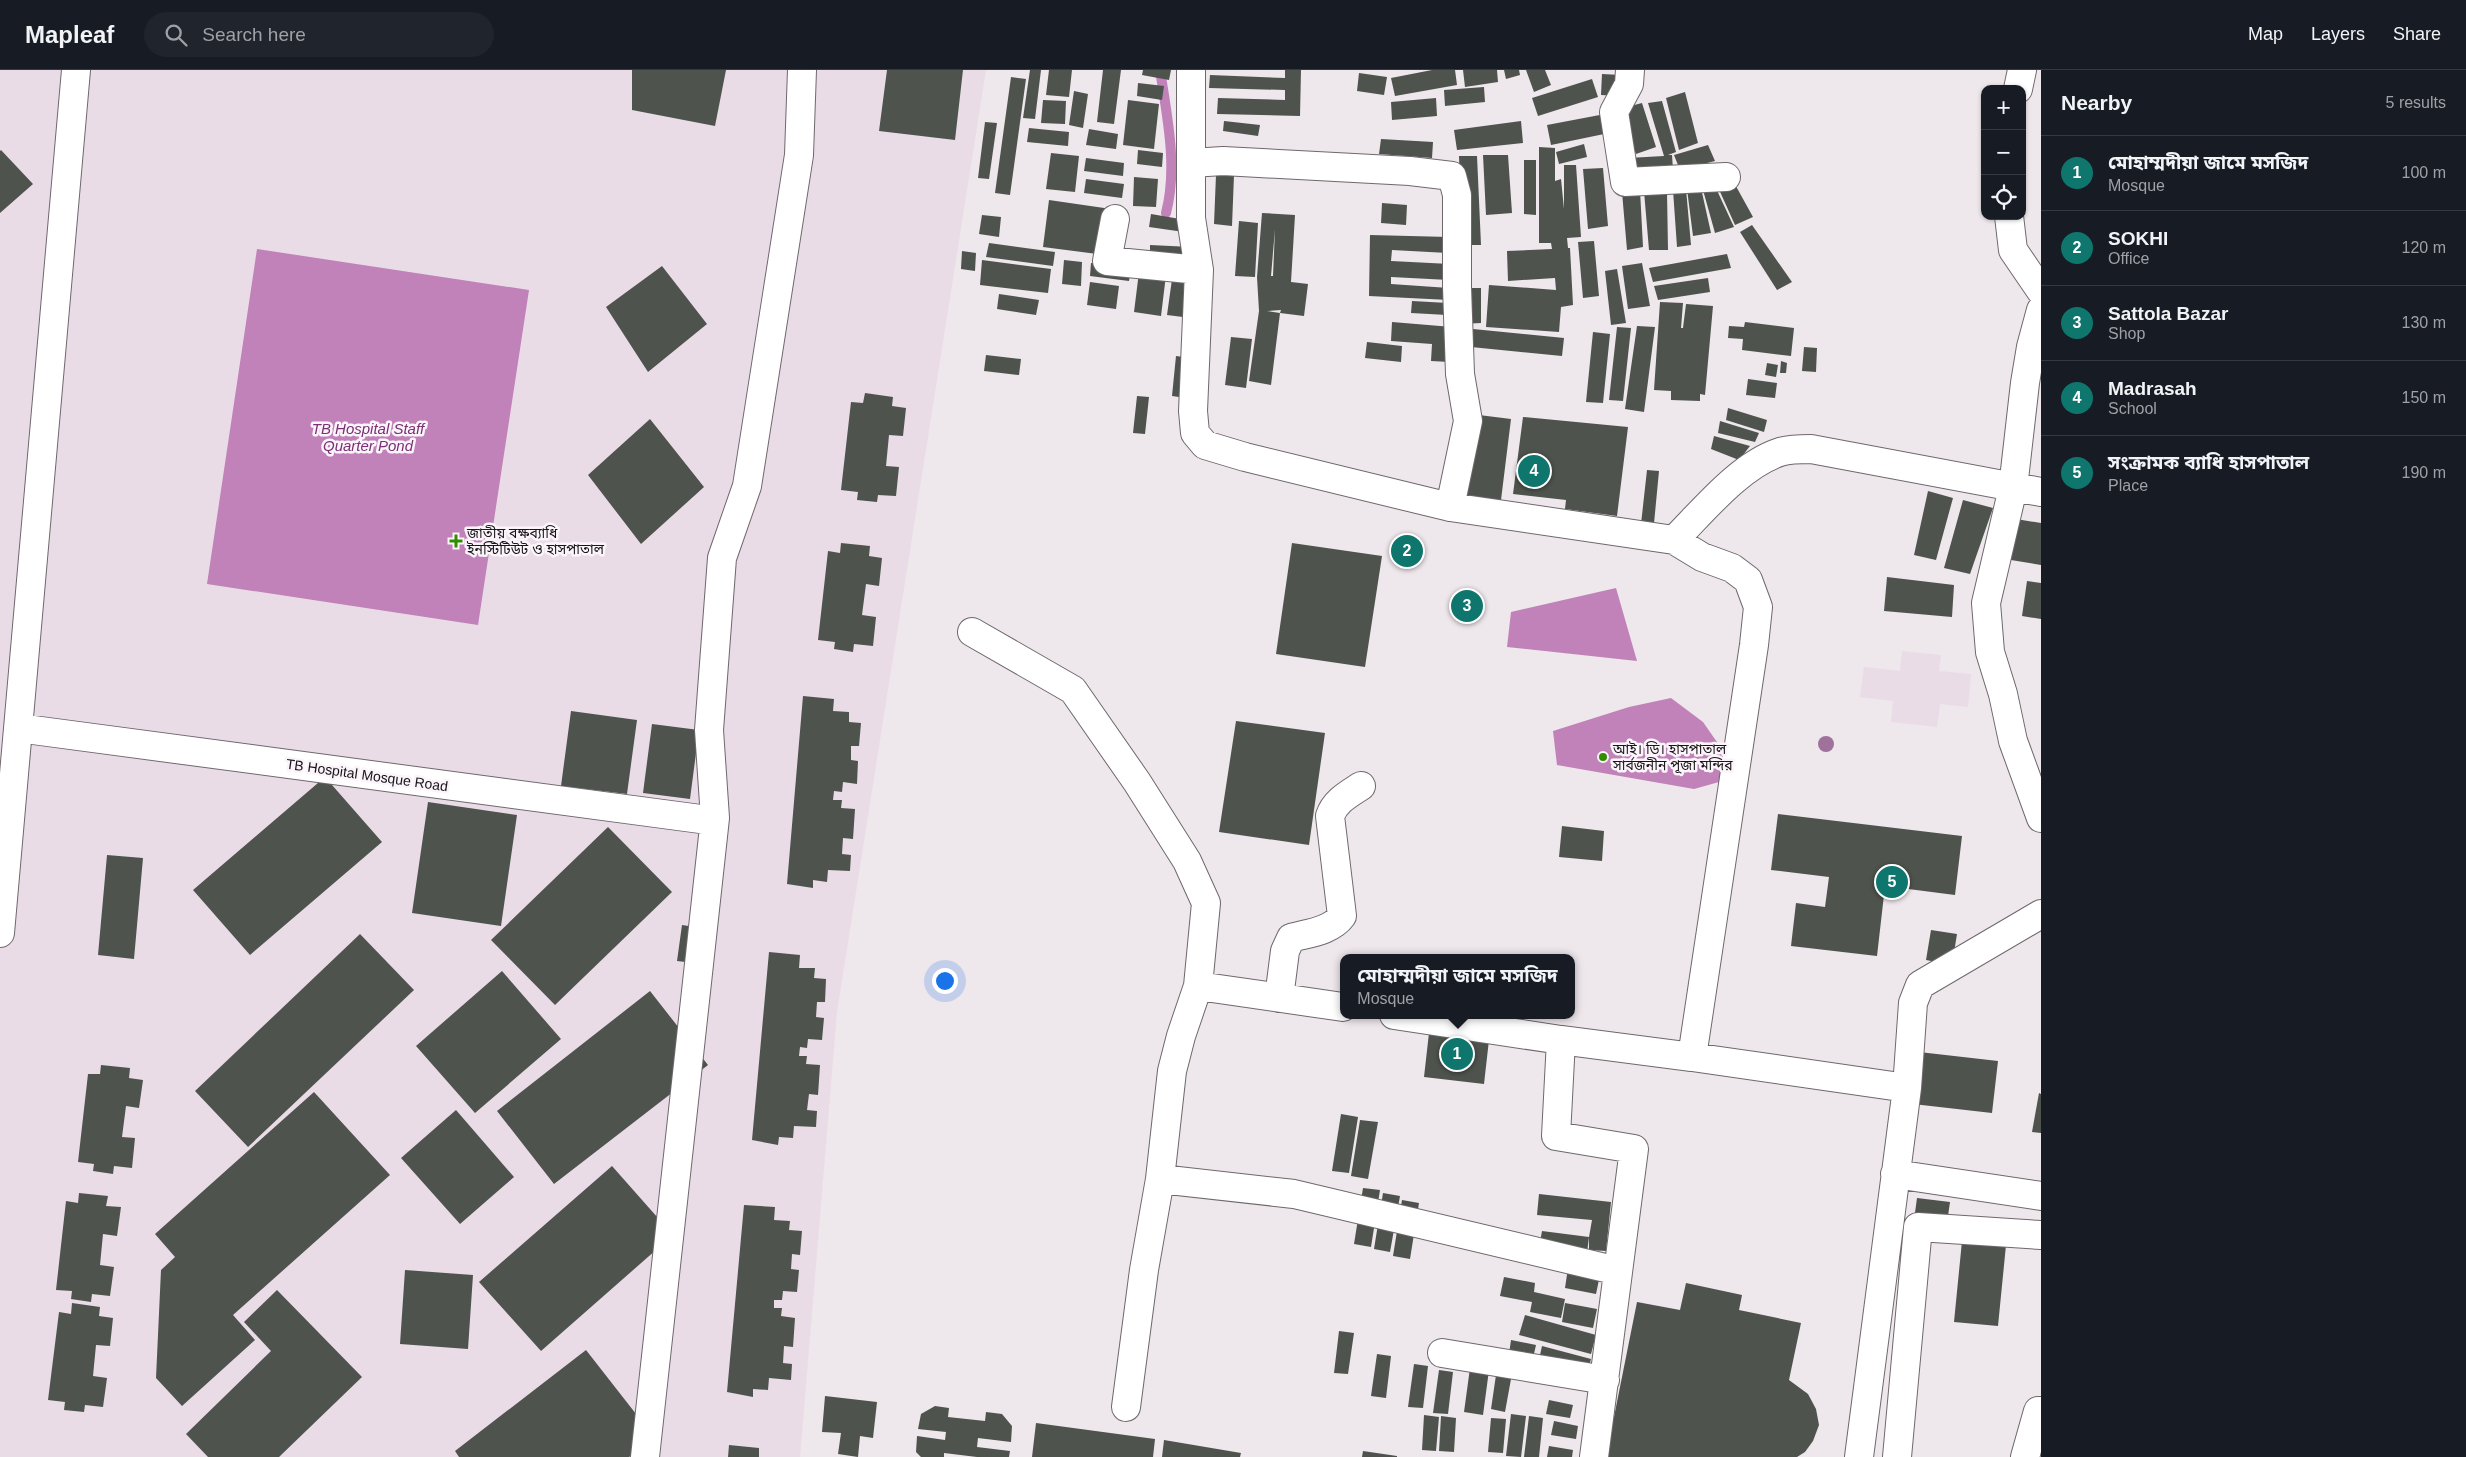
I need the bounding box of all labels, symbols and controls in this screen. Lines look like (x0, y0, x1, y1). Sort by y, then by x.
search box (144, 12, 494, 57)
text: Mapleaf (25, 21, 114, 48)
icon: search (162, 21, 190, 49)
text: Search here (202, 24, 306, 45)
text: Map (2248, 24, 2283, 44)
text: Layers (2311, 24, 2365, 44)
text: Share (2393, 24, 2441, 44)
map controls (1981, 85, 2026, 220)
button: + (1981, 85, 2026, 130)
text: Nearby (2061, 91, 2132, 114)
text: 5 results (2386, 94, 2446, 111)
button: − (1981, 130, 2026, 175)
text: মোহাম্মদীয়া জামে মসজিদ (2108, 152, 2308, 173)
text: 1 (2073, 164, 2081, 181)
text: 100 m (2402, 164, 2446, 181)
button: locate (1981, 175, 2026, 220)
text: Mosque (2108, 177, 2165, 194)
text: SOKHI (2108, 228, 2168, 249)
text: 2 (2073, 239, 2081, 256)
text: 120 m (2402, 239, 2446, 256)
text: Office (2108, 250, 2150, 267)
text: Sattola Bazar (2108, 303, 2228, 324)
text: 3 (2073, 314, 2081, 331)
text: 130 m (2402, 314, 2446, 331)
text: Shop (2108, 325, 2145, 342)
text: Madrasah (2108, 378, 2197, 399)
text: 4 (2073, 389, 2081, 406)
text: 150 m (2402, 389, 2446, 406)
text: School (2108, 400, 2157, 417)
water label: TB Hospital Staff Quarter Pond (312, 420, 426, 454)
pin: 4 (1518, 452, 1550, 490)
text: সংক্রামক ব্যাধি হাসপাতাল (2108, 452, 2309, 473)
text: 5 (2073, 464, 2081, 481)
text: 190 m (2402, 464, 2446, 481)
text: Place (2108, 477, 2148, 494)
place label: জাতীয় বক্ষব্যাধি ইনস্টিটিউট ও হাসপাতাল (466, 525, 605, 557)
pin: 2 (1391, 532, 1423, 570)
marker: জাতীয় বক্ষব্যাধি ইনস্টিটিউট ও হাসপাতাল (449, 534, 463, 548)
pin: 3 (1451, 587, 1483, 625)
place label: আই। ডি। হাসপাতাল সার্বজনীন পূজা মন্দির (1612, 741, 1733, 774)
marker: আই। ডি। হাসপাতাল সার্বজনীন পূজা মন্দির (1597, 751, 1609, 763)
street label: TB Hospital Mosque Road (285, 756, 449, 794)
pin: 5 (1876, 863, 1908, 901)
popup (1340, 954, 1575, 1019)
text: মোহাম্মদীয়া জামে মসজিদ (1357, 965, 1558, 986)
your location (932, 968, 958, 994)
text: Mosque (1357, 990, 1414, 1007)
pin: 1 (1441, 1035, 1473, 1073)

